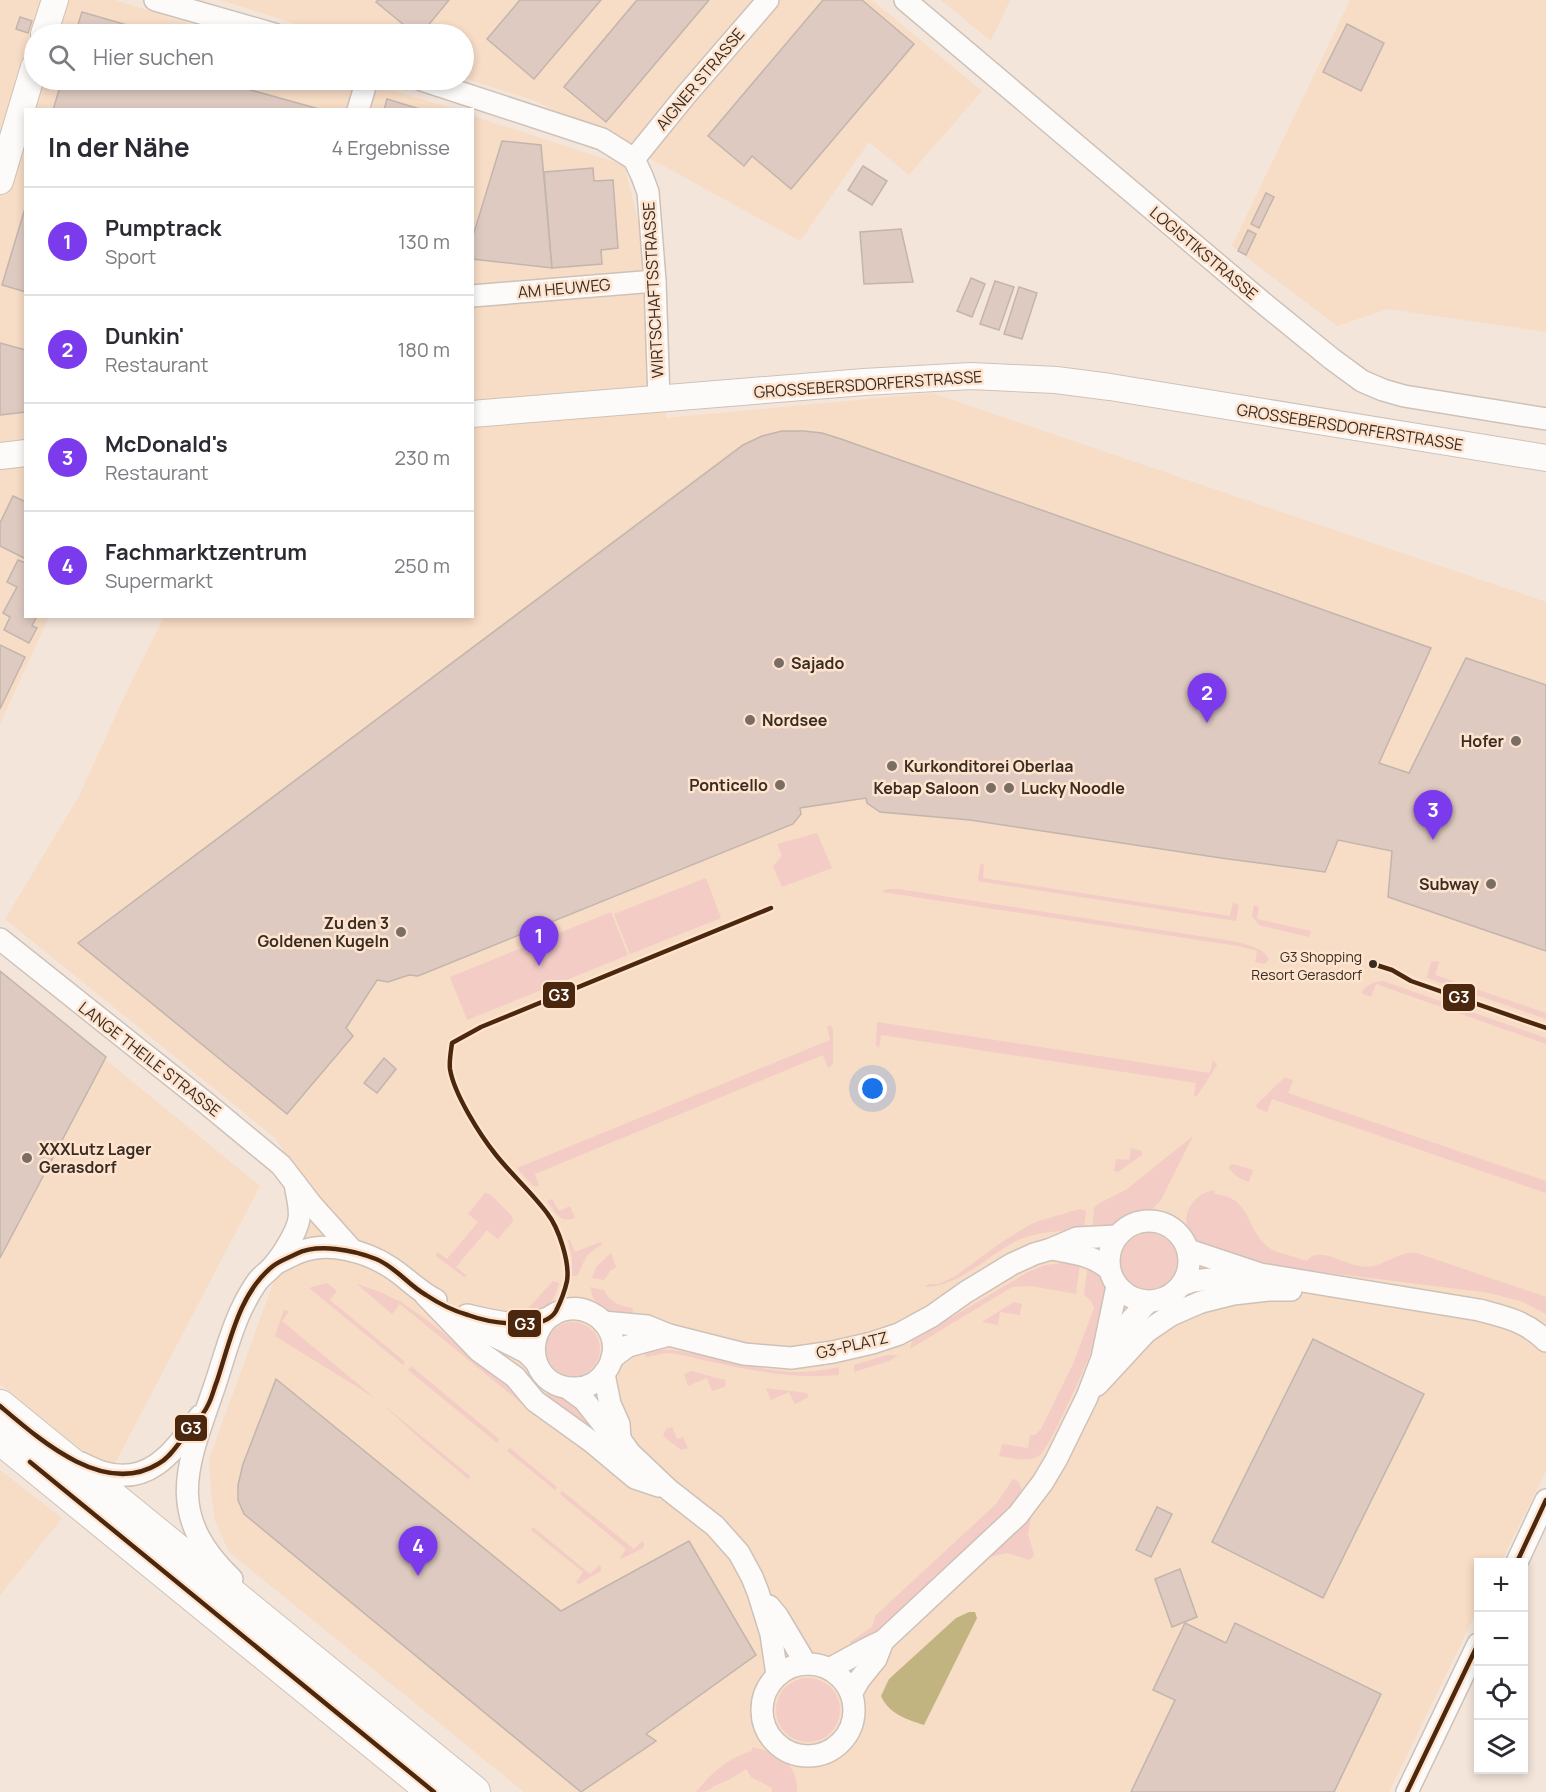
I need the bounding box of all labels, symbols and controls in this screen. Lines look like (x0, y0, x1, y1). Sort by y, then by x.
street label: AIGNER STRASSE (651, 23, 749, 135)
search box (24, 24, 474, 90)
icon: search (45, 41, 78, 74)
text: Hier suchen (93, 42, 214, 72)
text: In der Nähe (48, 129, 190, 165)
text: 4 Ergebnisse (331, 134, 450, 161)
street label: WIRTSCHAFTSSTRASSE (637, 201, 669, 379)
street label: LOGISTIKSTRASSE (1145, 201, 1263, 305)
text: Pumptrack (105, 213, 221, 243)
text: 1 (63, 228, 72, 255)
text: 130 m (398, 228, 450, 255)
text: Sport (105, 243, 156, 270)
street label: AM HEUWEG (517, 273, 611, 303)
text: Dunkin' (105, 321, 185, 351)
text: 2 (62, 336, 73, 363)
text: 180 m (397, 336, 450, 363)
text: Restaurant (105, 351, 209, 378)
street label: GROSSEBERSDORFERSTRASSE (753, 365, 983, 403)
street label: GROSSEBERSDORFERSTRASSE (1235, 398, 1465, 456)
text: McDonald's (105, 429, 228, 459)
text: 3 (62, 444, 73, 471)
text: 230 m (394, 444, 450, 471)
text: Restaurant (105, 459, 209, 486)
text: Fachmarktzentrum (105, 537, 307, 567)
text: 4 (61, 552, 74, 579)
text: 250 m (394, 552, 450, 579)
text: Supermarkt (105, 567, 213, 594)
place label: Sajado (791, 652, 844, 674)
marker: Sajado (772, 656, 786, 670)
pin: 2 (1188, 674, 1226, 723)
place label: Nordsee (762, 709, 828, 731)
marker: Nordsee (743, 713, 757, 727)
place label: Hofer (1461, 730, 1504, 752)
marker: Hofer (1509, 734, 1523, 748)
place label: Kurkonditorei Oberlaa (904, 755, 1073, 777)
marker: Kurkonditorei Oberlaa (885, 759, 899, 773)
place label: Ponticello (689, 774, 768, 796)
place label: Kebap Saloon (874, 777, 979, 799)
place label: Lucky Noodle (1021, 777, 1125, 799)
marker: Ponticello (773, 778, 787, 792)
marker: Kebap Saloon (984, 781, 998, 795)
marker: Lucky Noodle (1002, 781, 1016, 795)
pin: 3 (1414, 790, 1452, 840)
place label: Subway (1419, 873, 1479, 895)
marker: Subway (1484, 877, 1498, 891)
place label: Zu den 3 Goldenen Kugeln (257, 912, 389, 952)
pin: 1 (520, 916, 558, 966)
marker: Zu den 3 Goldenen Kugeln (394, 925, 408, 939)
place label: G3 Shopping Resort Gerasdorf (1251, 947, 1362, 984)
marker: G3 Shopping Resort Gerasdorf (1367, 958, 1379, 970)
line badge: G3 (542, 981, 576, 1009)
line badge: G3 (1442, 983, 1476, 1012)
text: G3 (548, 984, 570, 1006)
text: G3 (1448, 986, 1470, 1008)
street label: LANGE THEILE STRASSE (74, 996, 226, 1122)
your location (858, 1074, 887, 1103)
place label: XXXLutz Lager Gerasdorf (39, 1138, 151, 1178)
marker: XXXLutz Lager Gerasdorf (20, 1151, 34, 1165)
line badge: G3 (507, 1309, 542, 1338)
text: G3 (514, 1313, 536, 1335)
street label: G3-PLATZ (814, 1326, 890, 1364)
line badge: G3 (174, 1414, 208, 1442)
text: G3 (180, 1417, 202, 1439)
pin: 4 (398, 1526, 438, 1576)
map controls (1474, 1558, 1528, 1774)
button: + (1474, 1558, 1528, 1612)
button: − (1474, 1612, 1528, 1666)
button: locate (1474, 1666, 1528, 1720)
button: layers (1474, 1720, 1528, 1774)

